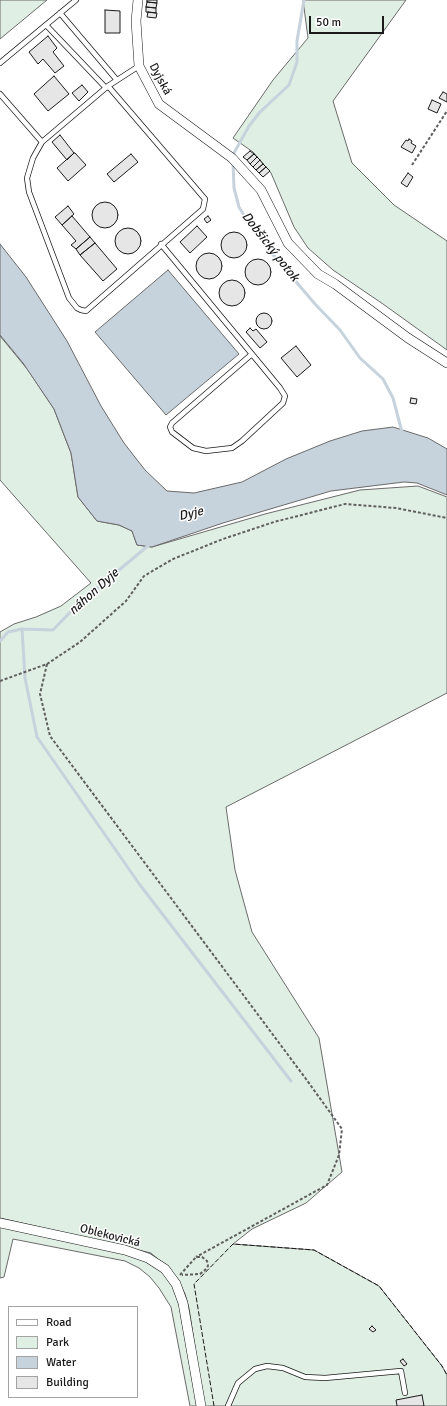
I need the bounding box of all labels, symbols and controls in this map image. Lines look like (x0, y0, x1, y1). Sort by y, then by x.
scale bar (311, 8, 386, 34)
text: 50 m (316, 15, 341, 30)
street label: Dyjská (146, 61, 174, 97)
water label: Dobšický potok (238, 209, 302, 285)
water label: Dyje (177, 503, 205, 525)
water label: náhon Dyje (66, 565, 122, 619)
street label: Oblekovická (78, 1222, 142, 1250)
legend (8, 1306, 138, 1398)
text: Road (46, 1315, 72, 1330)
text: Park (46, 1335, 69, 1350)
text: Water (46, 1355, 76, 1370)
text: Building (46, 1375, 89, 1390)

